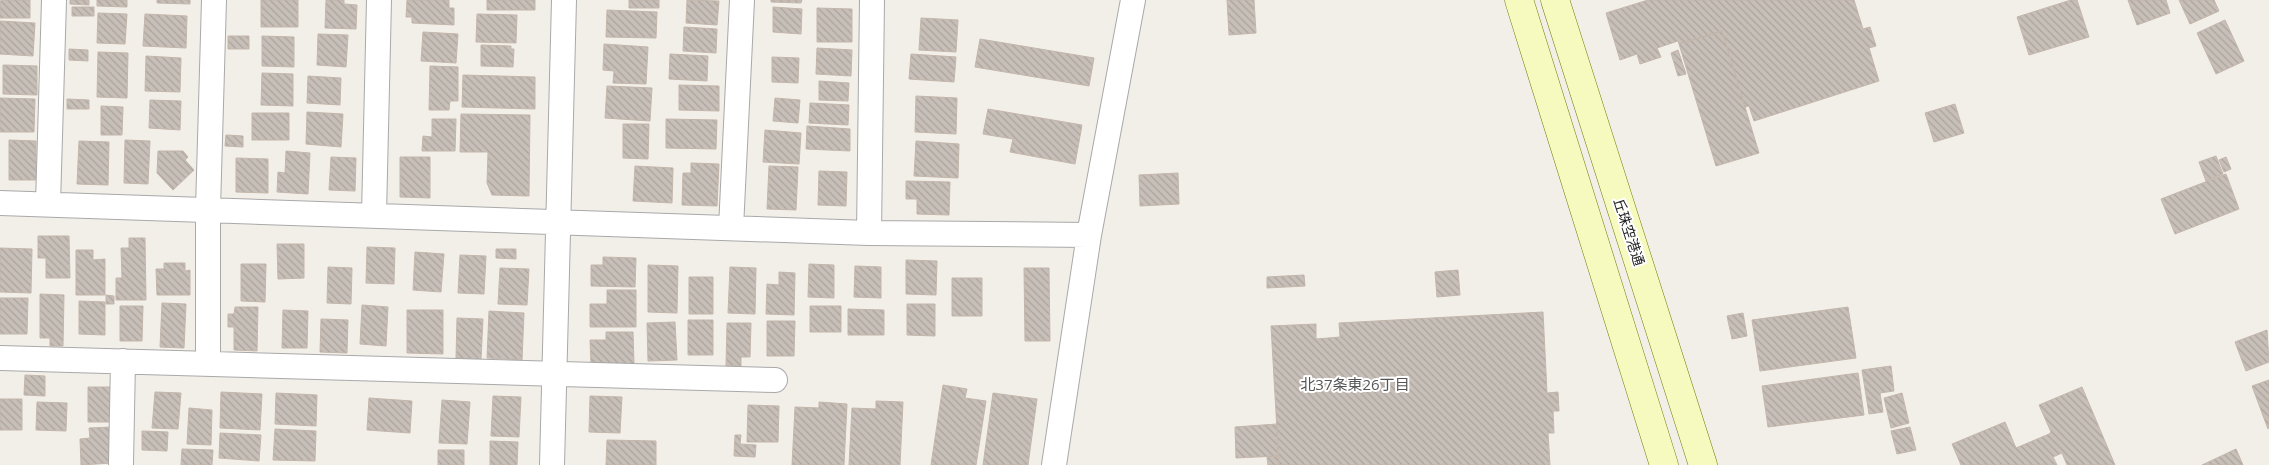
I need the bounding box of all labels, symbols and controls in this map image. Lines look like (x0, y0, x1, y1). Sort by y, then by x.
street label: 丘珠空港通 (1610, 196, 1649, 268)
district label: 北37条東26丁目 (1300, 374, 1410, 394)

